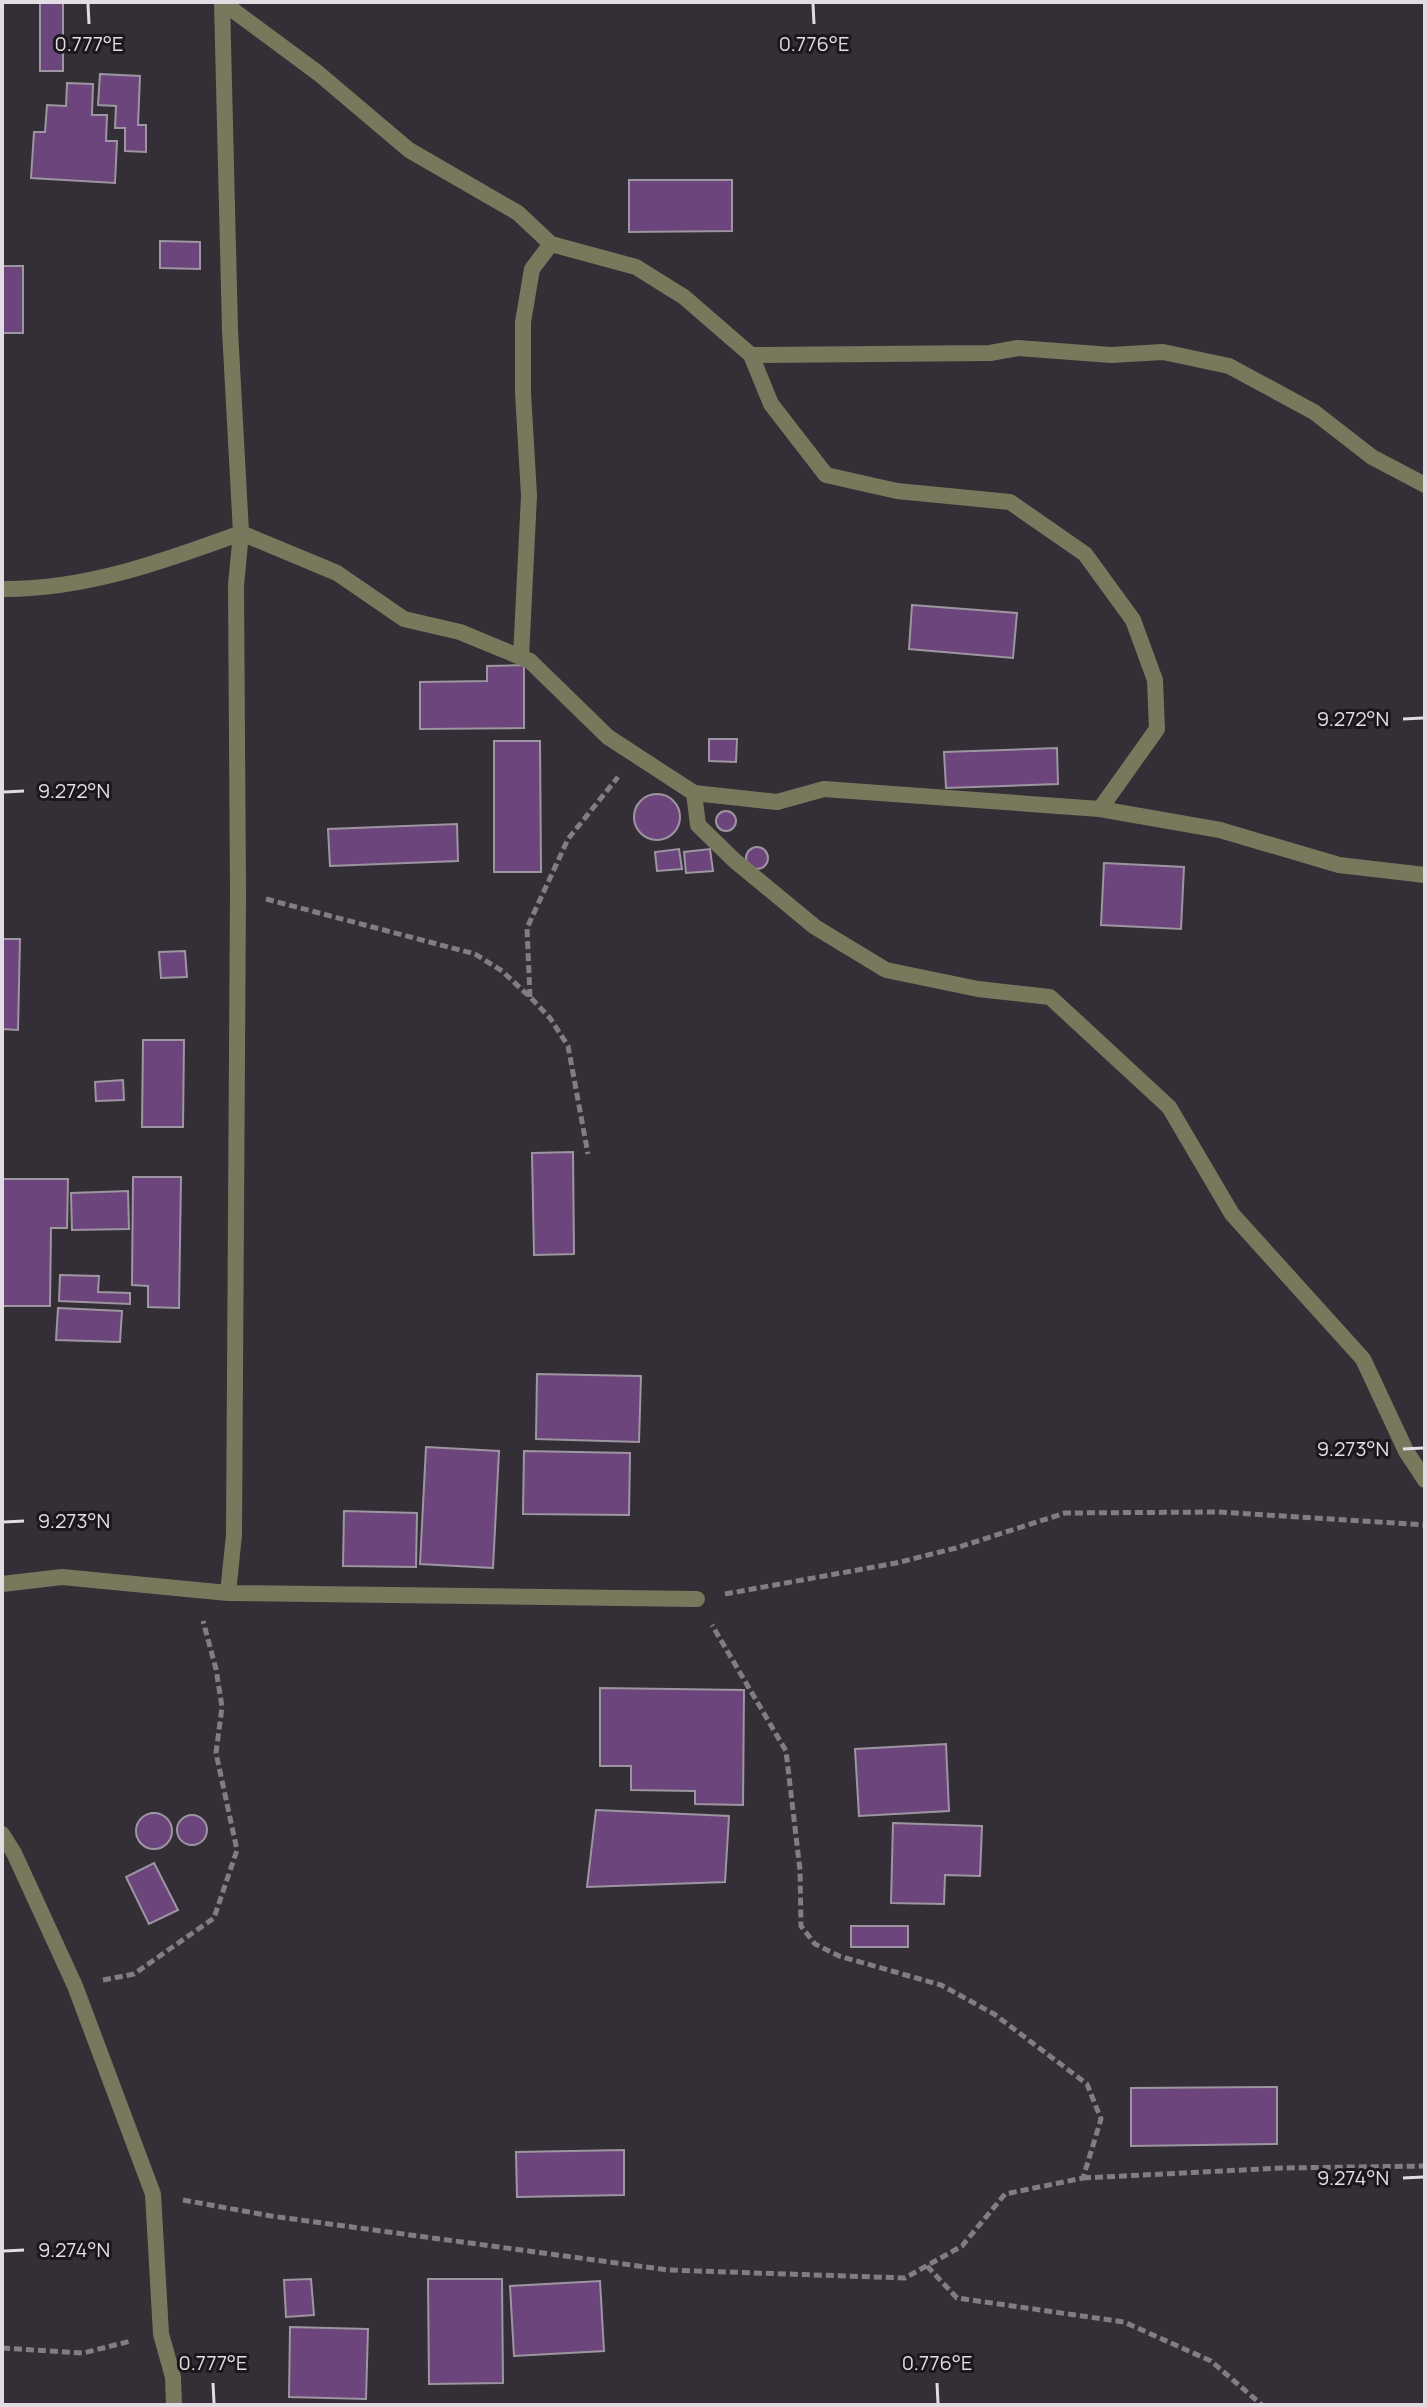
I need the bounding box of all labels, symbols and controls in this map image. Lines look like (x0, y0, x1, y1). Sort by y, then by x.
text: 0.777°E (55, 30, 123, 57)
text: 0.776°E (779, 30, 849, 57)
text: 9.272°N (1317, 705, 1389, 732)
text: 9.272°N (38, 777, 110, 804)
text: 9.273°N (1317, 1435, 1389, 1462)
text: 9.273°N (38, 1507, 110, 1534)
text: 9.274°N (1317, 2164, 1389, 2191)
text: 9.274°N (38, 2236, 110, 2263)
text: 0.777°E (179, 2349, 247, 2376)
text: 0.776°E (902, 2349, 972, 2376)

